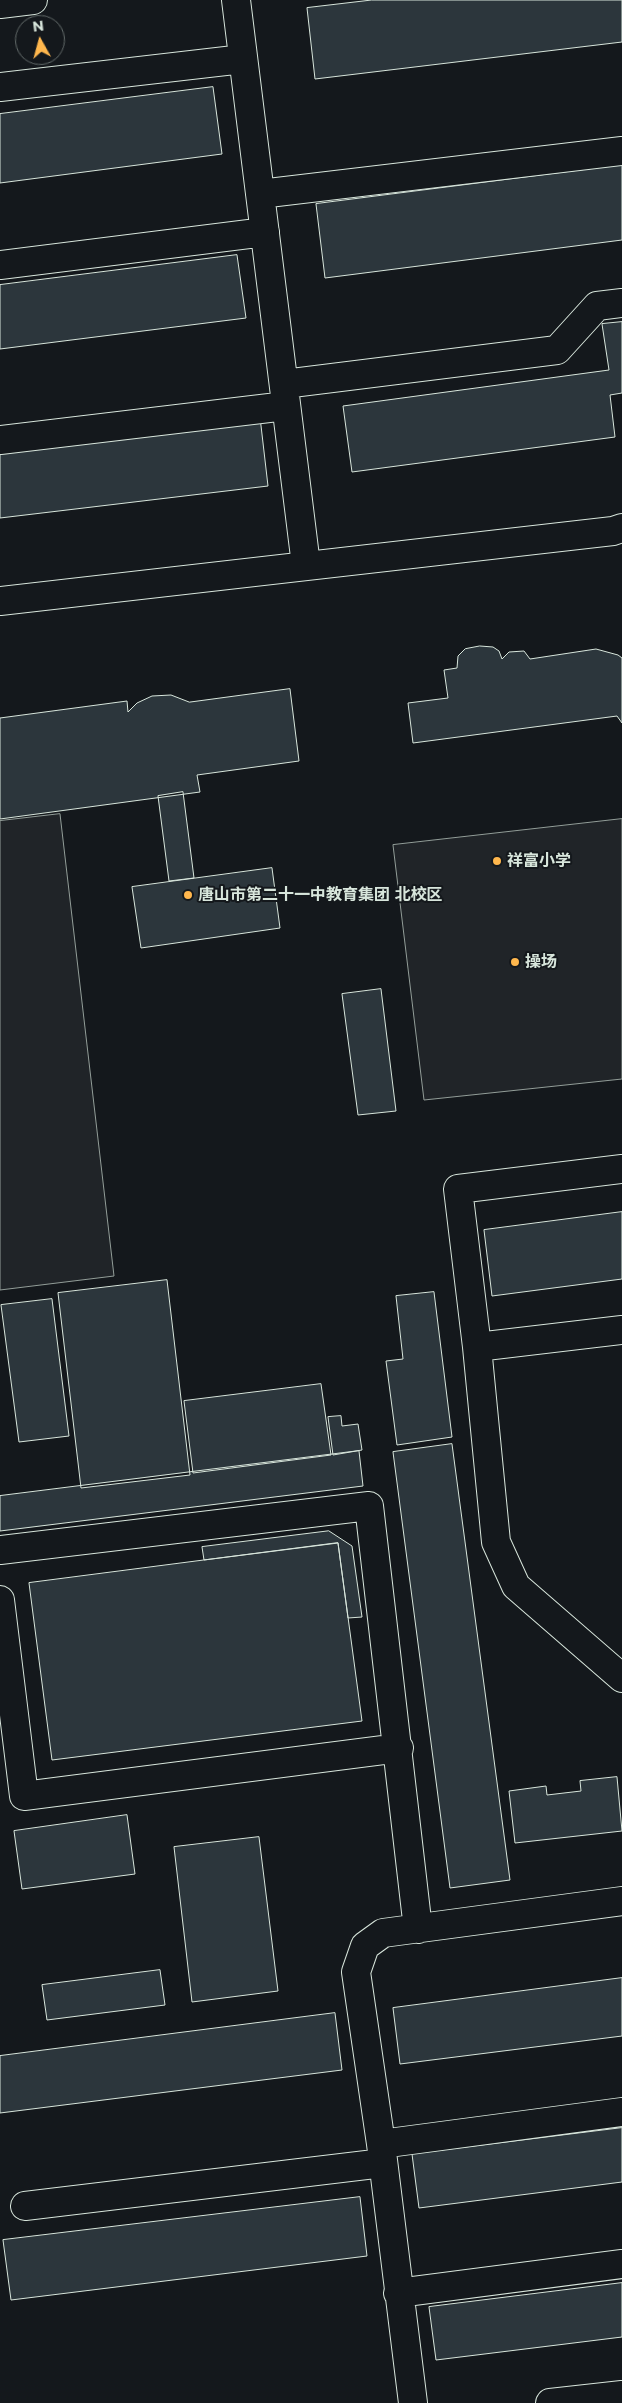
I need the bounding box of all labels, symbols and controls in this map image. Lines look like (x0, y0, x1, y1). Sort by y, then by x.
north arrow (15, 15, 65, 65)
text: N (32, 16, 45, 36)
place label: 祥富小学 (507, 851, 571, 871)
marker: 祥富小学 (491, 855, 503, 867)
place label: 唐山市第二十一中教育集团 北校区 (198, 885, 443, 905)
marker: 唐山市第二十一中教育集团 北校区 (182, 889, 194, 901)
place label: 操场 (525, 952, 557, 972)
marker: 操场 (509, 956, 521, 968)

